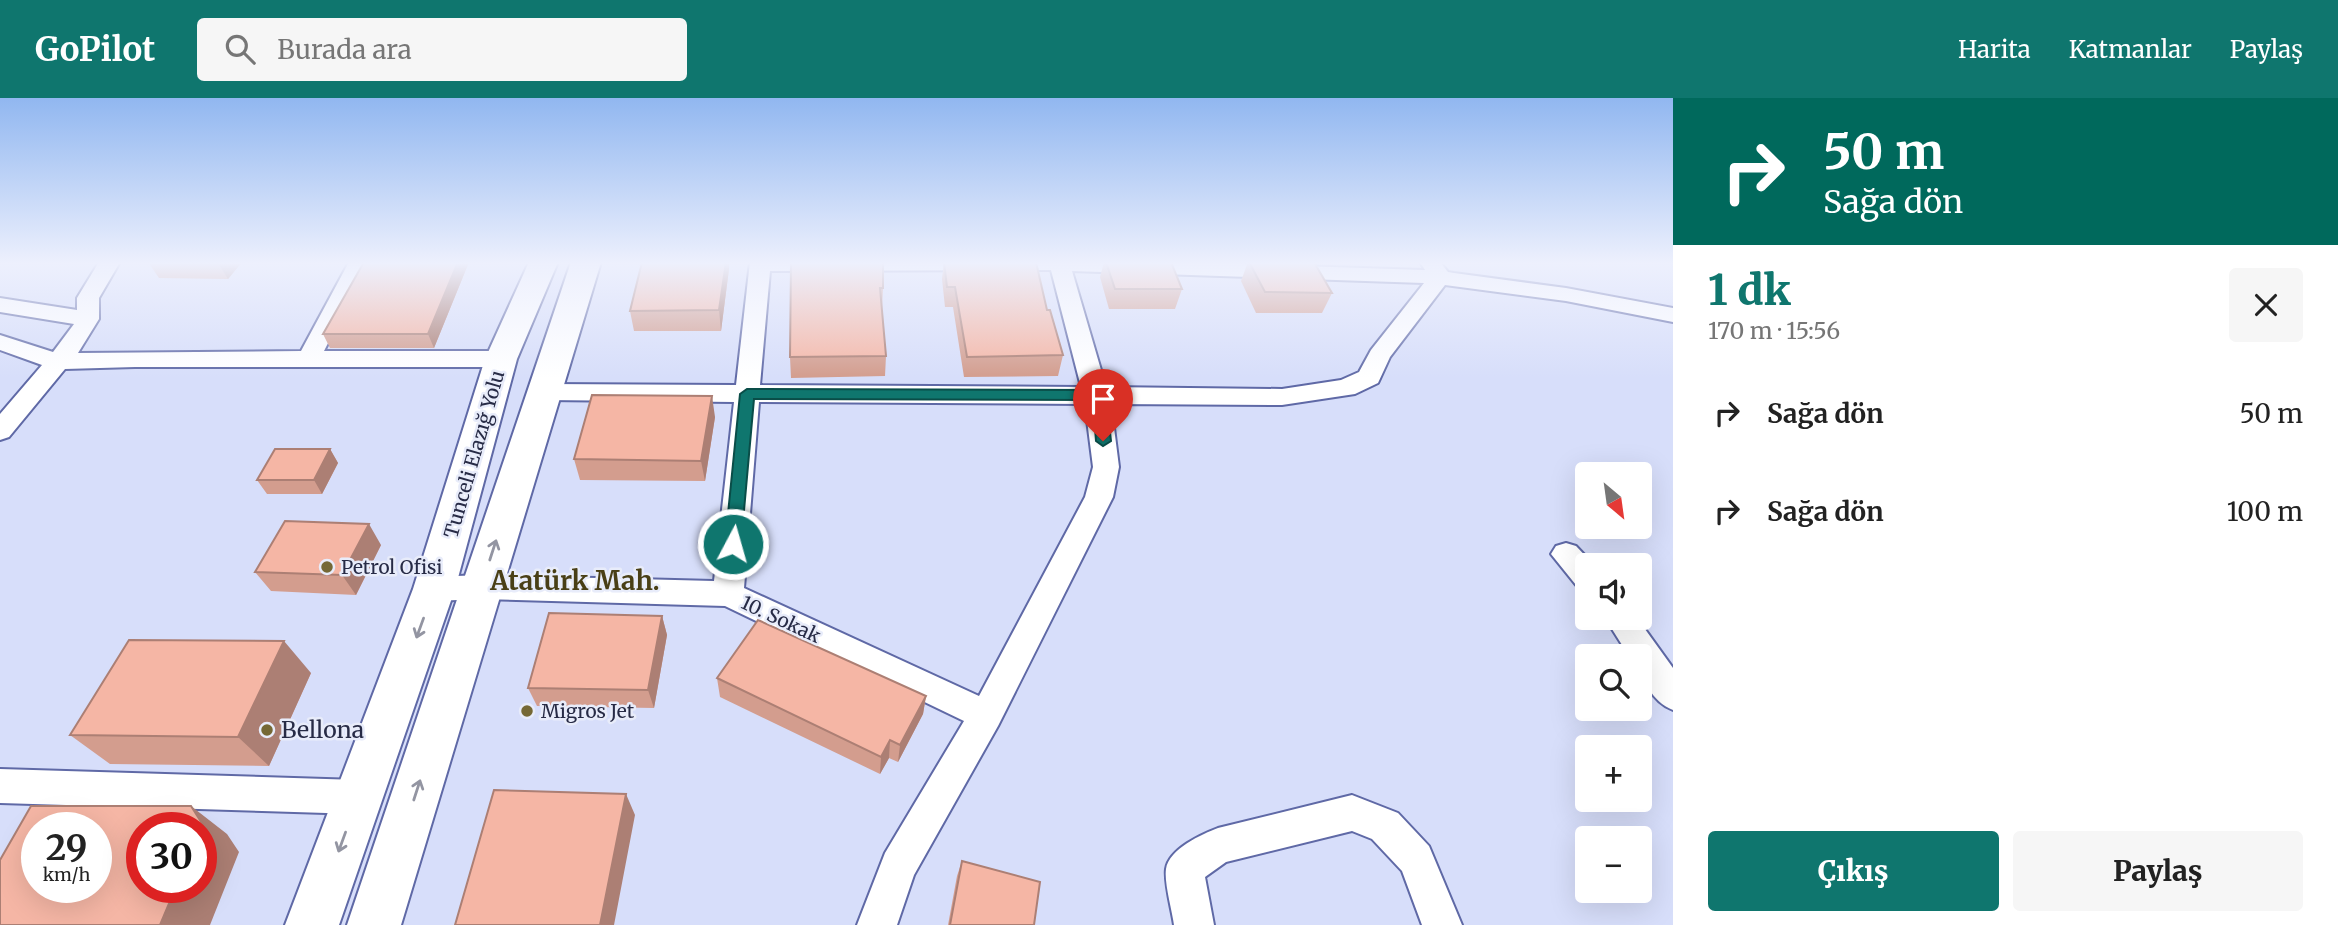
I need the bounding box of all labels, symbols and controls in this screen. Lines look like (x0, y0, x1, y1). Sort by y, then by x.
search box (197, 18, 687, 81)
text: GoPilot (35, 29, 155, 70)
icon: search (221, 30, 259, 68)
text: Burada ara (277, 33, 412, 66)
text: Harita (1958, 34, 2031, 65)
text: Katmanlar (2069, 34, 2192, 65)
text: Paylaş (2230, 34, 2303, 65)
text: 50 m (1823, 121, 1944, 182)
icon: right (1708, 126, 1799, 217)
text: Sağa dön (1823, 182, 1963, 222)
text: 1 dk (1708, 264, 1791, 316)
button: close (2229, 268, 2303, 342)
text: 170 m · 15:56 (1708, 316, 1840, 345)
street label: Tunceli Elazığ Yolu (439, 367, 509, 541)
pin (1073, 369, 1133, 441)
icon: arrive (1084, 380, 1122, 418)
icon: right (1708, 394, 1746, 432)
text: Sağa dön (1767, 397, 1884, 430)
text: 50 m (2239, 397, 2303, 430)
north arrow (1575, 462, 1652, 539)
map controls (1575, 462, 1652, 903)
icon: right (1708, 492, 1746, 530)
text: Sağa dön (1767, 495, 1884, 528)
text: 100 m (2227, 495, 2303, 528)
position arrow (696, 507, 770, 581)
one-way arrow (488, 539, 500, 561)
button: sound (1575, 553, 1652, 630)
place label: Petrol Ofisi (341, 555, 442, 579)
marker: Petrol Ofisi (319, 559, 335, 575)
district label: Atatürk Mah. (489, 564, 660, 597)
street label: 10. Sokak (737, 590, 825, 648)
one-way arrow (413, 616, 425, 638)
button: search (1575, 644, 1652, 721)
place label: Migros Jet (541, 699, 635, 723)
marker: Migros Jet (519, 703, 535, 719)
place label: Bellona (281, 715, 364, 744)
marker: Bellona (259, 722, 275, 738)
button: + (1575, 735, 1652, 812)
one-way arrow (411, 779, 424, 801)
speed limit sign: 30 (126, 812, 217, 903)
text: 29 (46, 826, 87, 870)
button: − (1575, 826, 1652, 903)
one-way arrow (335, 830, 347, 852)
button: Çıkış (1708, 831, 1999, 911)
button: Paylaş (2013, 831, 2303, 911)
text: km/h (43, 863, 90, 886)

